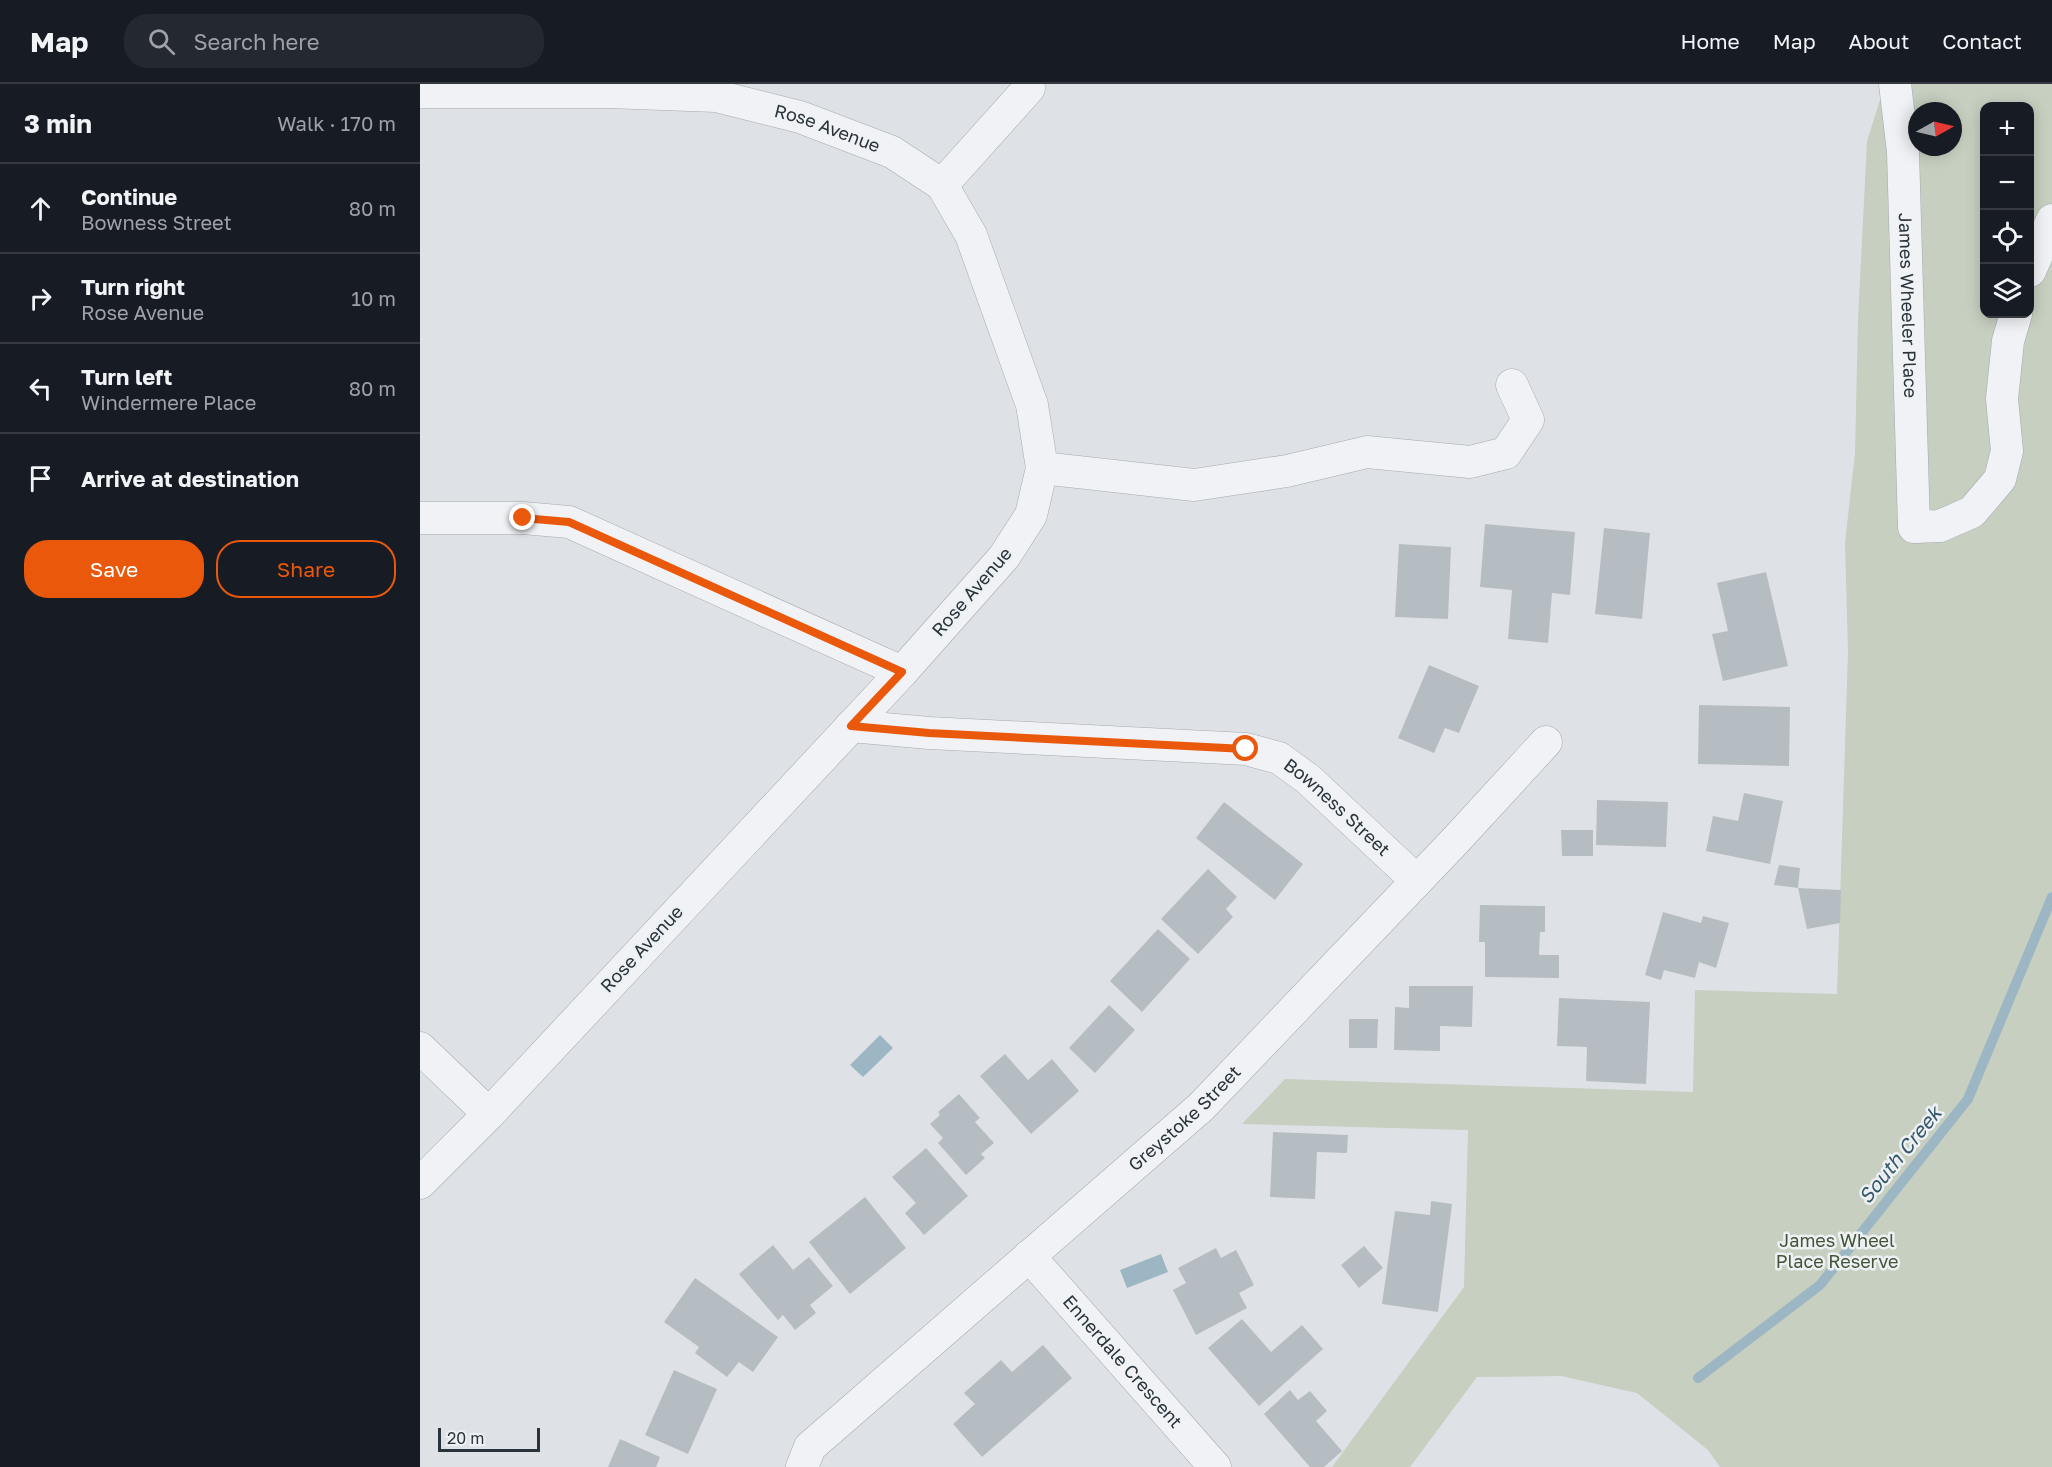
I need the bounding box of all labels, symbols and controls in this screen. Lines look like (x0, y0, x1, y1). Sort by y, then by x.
search box (124, 14, 544, 68)
text: Map (30, 25, 88, 58)
icon: search (145, 25, 178, 58)
text: Search here (193, 28, 319, 55)
text: Home (1680, 28, 1740, 54)
text: Map (1773, 28, 1816, 54)
text: About (1849, 28, 1909, 54)
text: Contact (1942, 28, 2022, 54)
street label: Rose Avenue (772, 99, 884, 157)
north arrow (1908, 102, 1962, 156)
map controls (1980, 102, 2034, 318)
button: + (1980, 102, 2034, 156)
text: 3 min (24, 108, 92, 139)
text: Walk · 170 m (277, 111, 396, 135)
button: − (1980, 156, 2034, 210)
text: Continue (81, 183, 177, 210)
icon: ahead (24, 192, 57, 225)
text: 80 m (349, 196, 396, 220)
text: Bowness Street (81, 210, 232, 234)
button: locate (1980, 210, 2034, 264)
street label: James Wheeler Place (1895, 212, 1922, 398)
button: layers (1980, 264, 2034, 318)
text: Turn right (81, 273, 185, 300)
icon: right (24, 282, 57, 315)
text: 10 m (351, 286, 396, 310)
text: Rose Avenue (81, 300, 204, 324)
text: Turn left (81, 363, 172, 390)
icon: left (24, 372, 57, 405)
text: 80 m (349, 376, 396, 400)
text: Windermere Place (81, 390, 256, 414)
icon: arrive (24, 462, 57, 495)
text: Arrive at destination (81, 465, 299, 492)
route end (509, 504, 535, 530)
button: Save (24, 540, 204, 598)
button: Share (216, 540, 396, 598)
street label: Rose Avenue (927, 542, 1016, 640)
route start (1232, 735, 1258, 761)
street label: Bowness Street (1280, 753, 1395, 860)
street label: Rose Avenue (595, 900, 687, 996)
street label: Greystoke Street (1123, 1060, 1245, 1175)
water label: South Creek (1853, 1099, 1947, 1208)
park label: James Wheel Place Reserve (1776, 1229, 1898, 1272)
street label: Ennerdale Crescent (1059, 1290, 1187, 1432)
scale bar (438, 1425, 540, 1452)
text: 20 m (447, 1428, 484, 1448)

